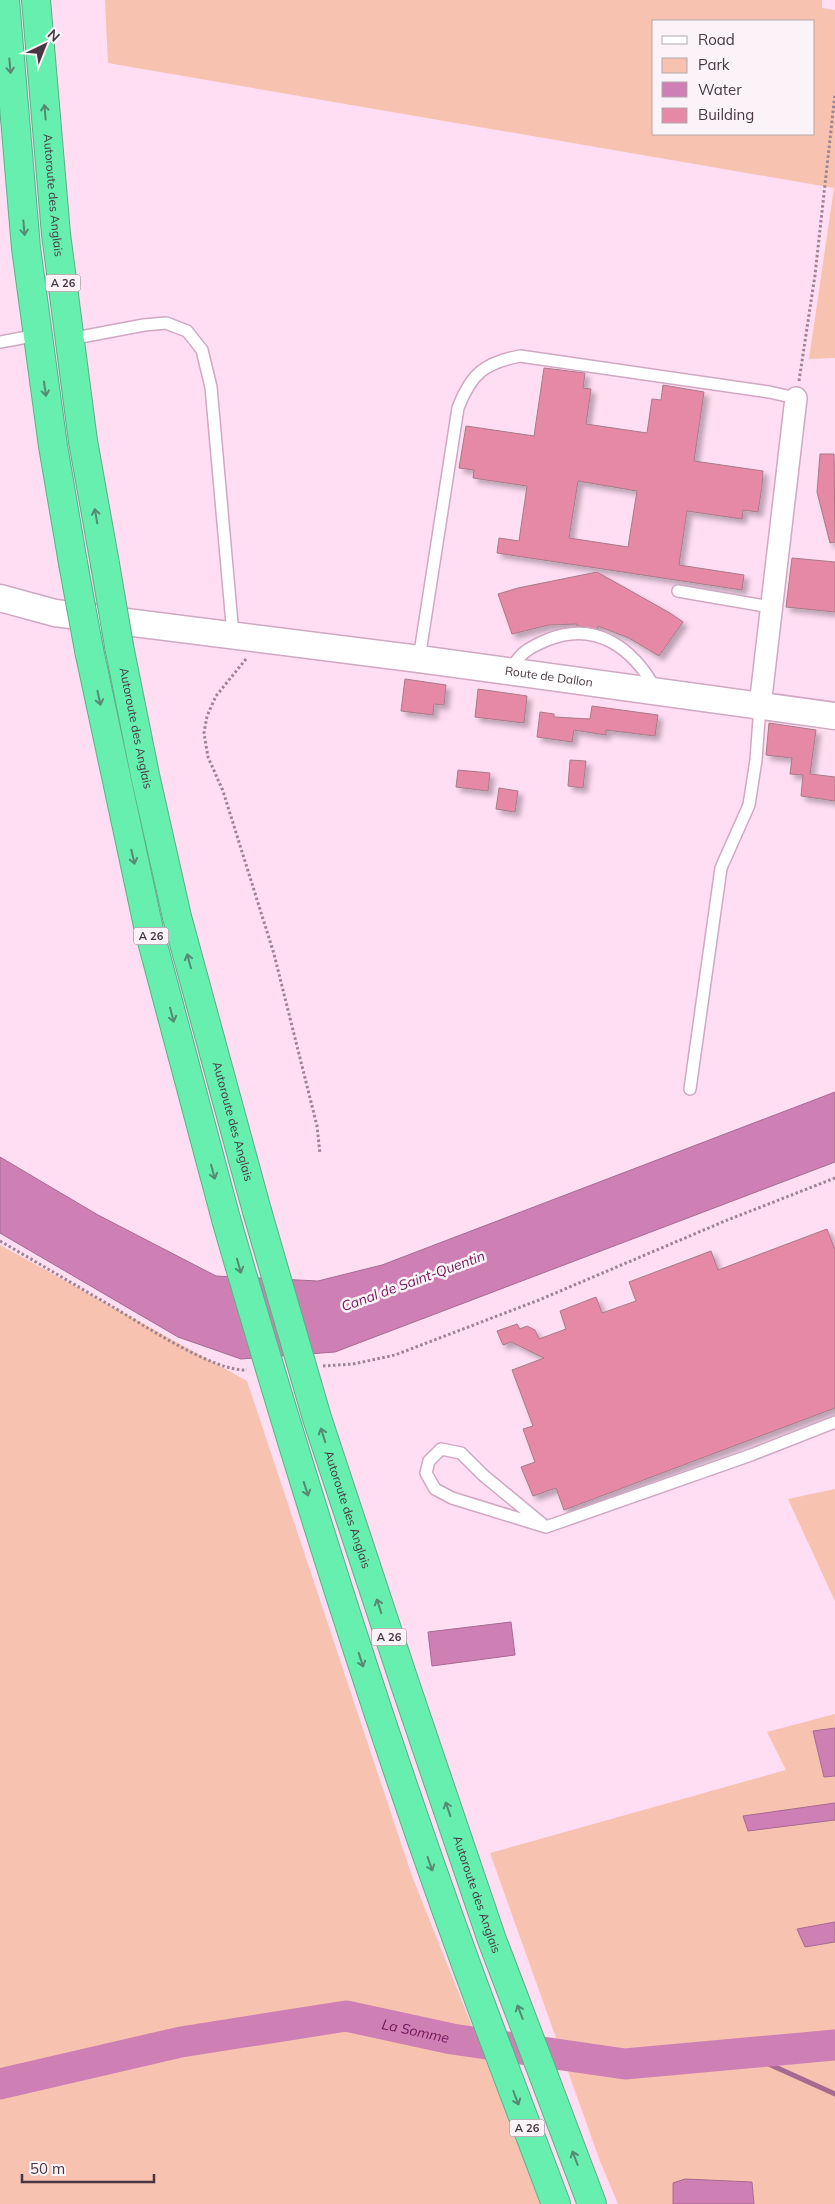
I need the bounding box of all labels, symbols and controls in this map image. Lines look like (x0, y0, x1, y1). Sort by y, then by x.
north arrow (20, 20, 70, 70)
legend (652, 20, 815, 135)
text: N (44, 25, 64, 46)
text: Road (698, 30, 735, 49)
text: Park (698, 55, 730, 74)
one-way arrow (5, 58, 14, 74)
text: Water (698, 80, 742, 99)
one-way arrow (41, 104, 50, 120)
text: Building (698, 105, 754, 124)
street label: Autoroute des Anglais (40, 133, 67, 258)
one-way arrow (19, 220, 29, 236)
road number: A 26 (46, 274, 80, 292)
one-way arrow (40, 381, 50, 397)
one-way arrow (91, 508, 101, 524)
street label: Route de Dallon (504, 663, 594, 690)
street label: Autoroute des Anglais (117, 666, 156, 790)
one-way arrow (95, 690, 104, 706)
one-way arrow (129, 849, 138, 865)
road number: A 26 (134, 928, 168, 944)
one-way arrow (184, 954, 194, 970)
one-way arrow (167, 1006, 177, 1022)
street label: Autoroute des Anglais (210, 1060, 257, 1183)
one-way arrow (209, 1164, 218, 1180)
water label: Canal de Saint-Quentin (339, 1247, 487, 1315)
one-way arrow (235, 1258, 245, 1274)
one-way arrow (317, 1427, 327, 1443)
street label: Autoroute des Anglais (321, 1448, 374, 1570)
one-way arrow (301, 1480, 311, 1496)
one-way arrow (374, 1598, 383, 1614)
road number: A 26 (372, 1628, 406, 1645)
one-way arrow (357, 1652, 366, 1667)
one-way arrow (442, 1802, 452, 1818)
street label: Autoroute des Anglais (450, 1833, 504, 1955)
one-way arrow (426, 1855, 435, 1871)
one-way arrow (514, 2005, 524, 2020)
water label: La Somme (380, 2015, 451, 2047)
one-way arrow (512, 2090, 521, 2105)
road number: A 26 (510, 2120, 544, 2136)
one-way arrow (570, 2151, 579, 2167)
scale bar (22, 2152, 155, 2184)
text: 50 m (30, 2159, 65, 2178)

